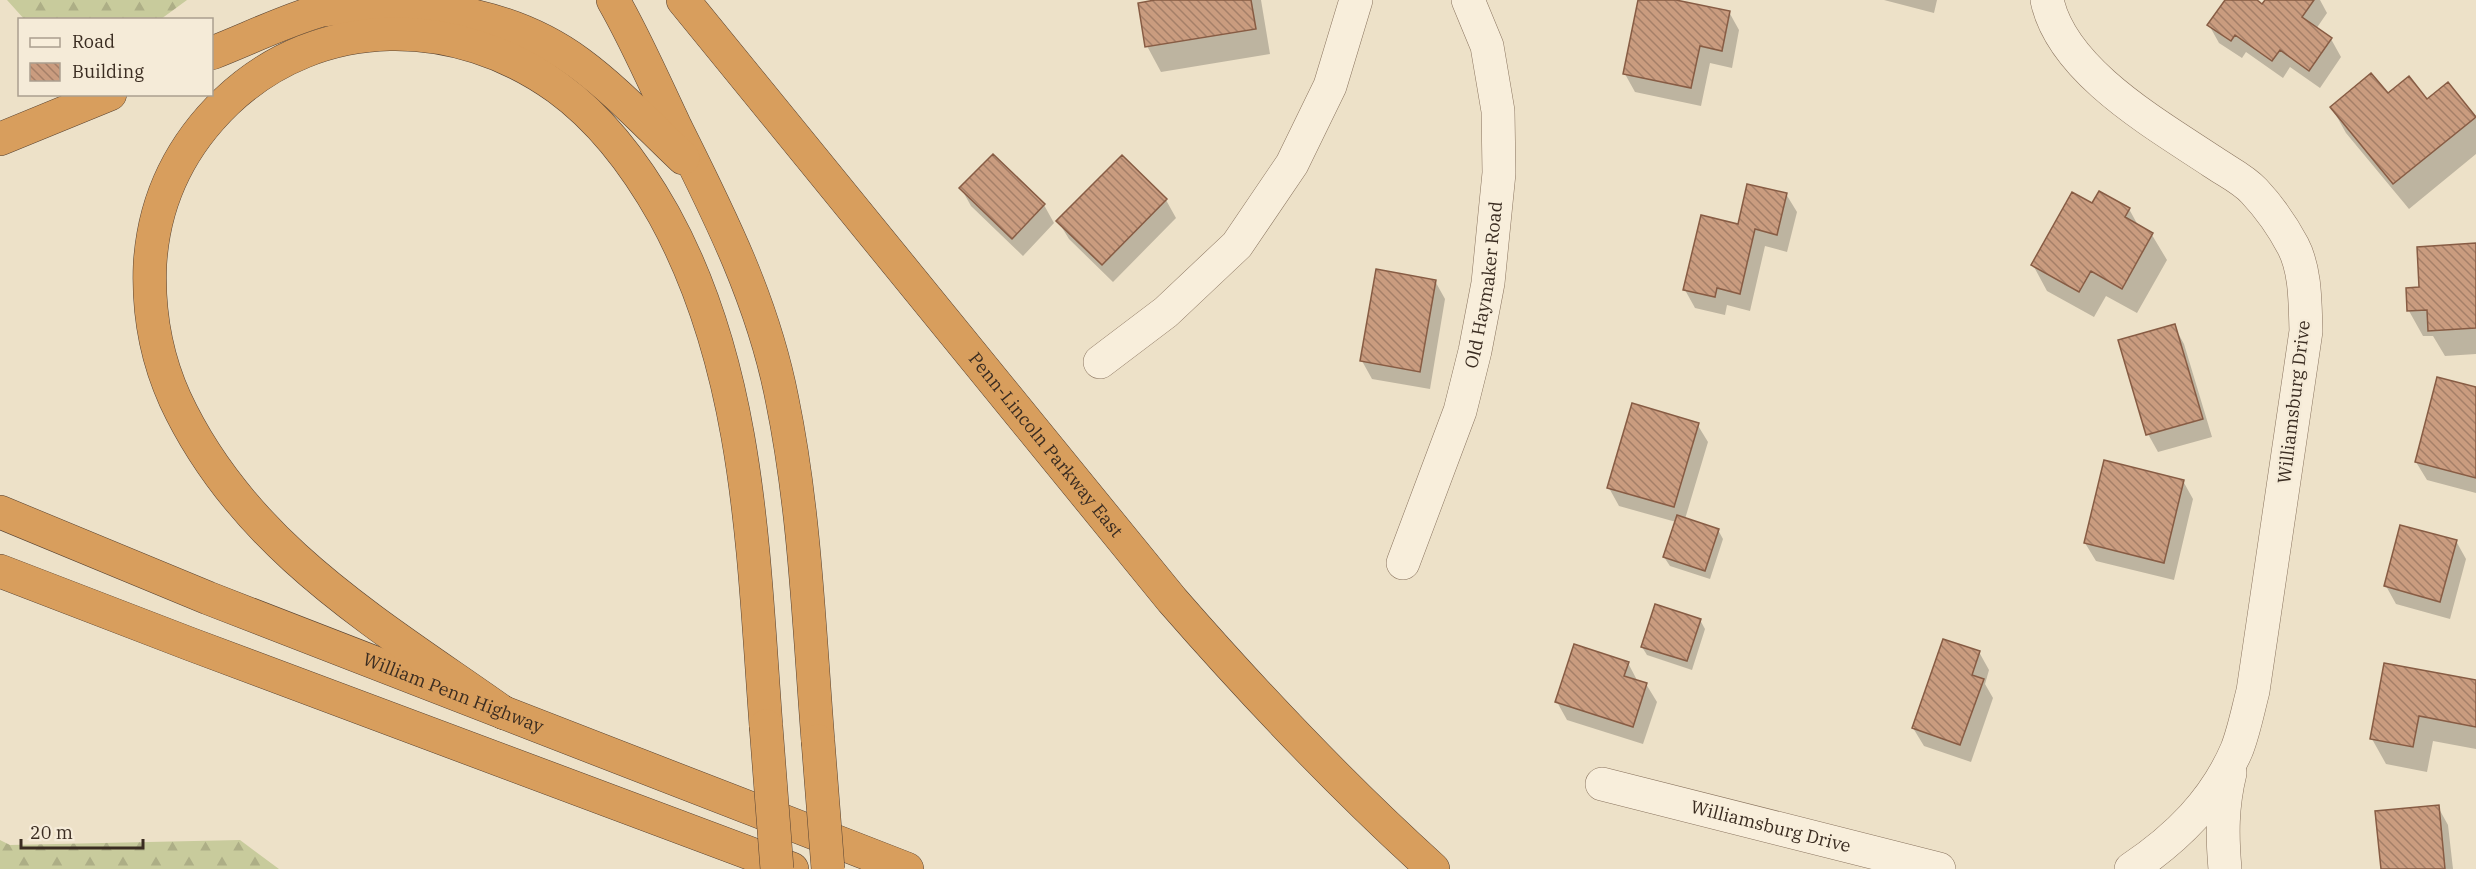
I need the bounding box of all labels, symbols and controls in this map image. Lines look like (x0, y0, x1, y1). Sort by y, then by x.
legend (18, 18, 213, 96)
text: Road (72, 30, 115, 53)
text: Building (72, 60, 144, 83)
street label: Old Haymaker Road (1459, 200, 1507, 371)
street label: Williamsburg Drive (2272, 319, 2315, 485)
street label: Penn-Lincoln Parkway East (964, 347, 1128, 542)
street label: William Penn Highway (360, 647, 547, 738)
street label: Williamsburg Drive (1688, 795, 1853, 857)
scale bar (21, 812, 142, 850)
text: 20 m (30, 821, 73, 844)

